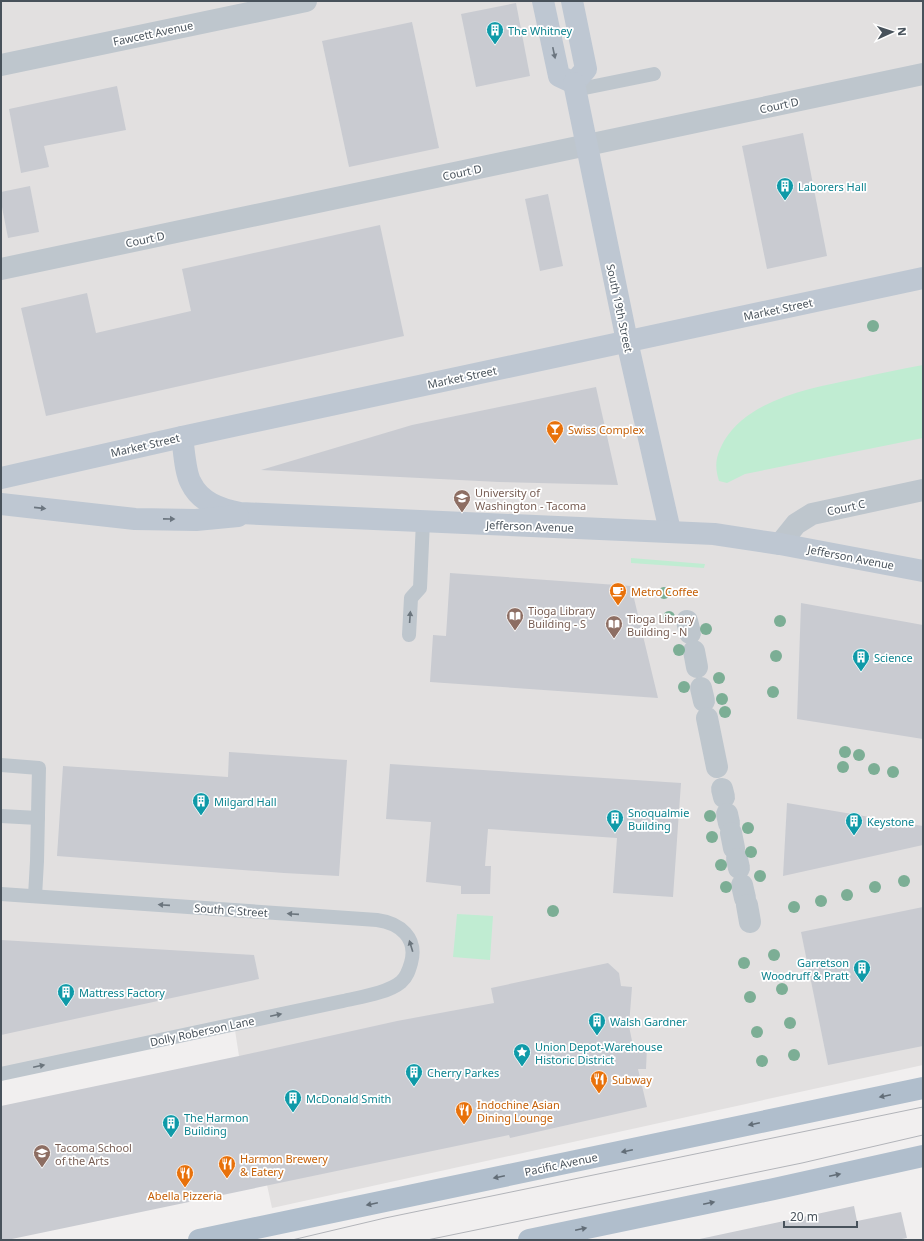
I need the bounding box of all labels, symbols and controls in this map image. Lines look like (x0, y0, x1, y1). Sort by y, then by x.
north arrow (872, 12, 912, 52)
street label: Fawcett Avenue (112, 17, 194, 49)
building icon: The Whitney (485, 20, 505, 45)
place label: The Whitney (508, 23, 573, 38)
text: N (895, 27, 910, 36)
one-way arrow (552, 47, 558, 59)
street label: Court D (758, 94, 800, 116)
street label: Court D (441, 161, 483, 183)
building icon: Laborers Hall (775, 176, 795, 201)
place label: Laborers Hall (798, 179, 867, 194)
street label: Court D (124, 228, 166, 250)
street label: South 19th Street (603, 262, 637, 354)
street label: Market Street (742, 294, 814, 324)
street label: Market Street (426, 362, 498, 392)
bar icon: Swiss Complex (545, 419, 565, 444)
place label: Swiss Complex (568, 422, 644, 437)
street label: Market Street (109, 430, 181, 460)
place label: University of Washington - Tacoma (475, 485, 586, 513)
school or university icon: University of Washington - Tacoma (452, 488, 472, 513)
street label: Court C (825, 496, 867, 518)
one-way arrow (34, 505, 46, 511)
one-way arrow (163, 516, 176, 522)
street label: Jefferson Avenue (485, 517, 574, 535)
street label: Jefferson Avenue (806, 541, 895, 573)
cafe icon: Metro Coffee (608, 581, 628, 606)
place label: Metro Coffee (631, 584, 699, 599)
place label: Tioga Library Building - S (528, 603, 596, 631)
library icon: Tioga Library Building - S (505, 606, 525, 631)
one-way arrow (407, 610, 413, 623)
place label: Tioga Library Building - N (627, 611, 695, 639)
library icon: Tioga Library Building - N (604, 614, 624, 639)
building icon: Science (851, 647, 871, 672)
place label: Science (874, 650, 913, 665)
building icon: Milgard Hall (191, 791, 211, 816)
place label: Milgard Hall (214, 794, 277, 809)
place label: Snoqualmie Building (628, 805, 689, 833)
building icon: Snoqualmie Building (605, 808, 625, 833)
building icon: Keystone (844, 811, 864, 836)
place label: Keystone (867, 814, 914, 829)
street label: South C Street (194, 900, 268, 920)
one-way arrow (158, 902, 170, 909)
one-way arrow (287, 911, 299, 918)
one-way arrow (408, 940, 414, 952)
place label: Garretson Woodruff & Pratt (761, 955, 849, 983)
building icon: Garretson Woodruff & Pratt (852, 958, 872, 983)
building icon: Mattress Factory (56, 982, 76, 1007)
place label: Mattress Factory (79, 985, 165, 1000)
building icon: Walsh Gardner (587, 1011, 607, 1036)
one-way arrow (270, 1012, 282, 1018)
street label: Dolly Roberson Lane (148, 1013, 256, 1049)
place label: Walsh Gardner (610, 1014, 687, 1029)
place label: Union Depot-Warehouse Historic District (535, 1039, 663, 1067)
place icon: Union Depot-Warehouse Historic District (512, 1042, 532, 1067)
building icon: Cherry Parkes (404, 1062, 424, 1087)
one-way arrow (33, 1063, 45, 1069)
place label: Cherry Parkes (427, 1065, 499, 1080)
restaurant icon: Subway (589, 1069, 609, 1094)
place label: Subway (612, 1072, 652, 1087)
building icon: McDonald Smith (283, 1088, 303, 1113)
place label: McDonald Smith (306, 1091, 391, 1106)
one-way arrow (879, 1094, 891, 1100)
place label: Indochine Asian Dining Lounge (477, 1097, 560, 1125)
restaurant icon: Indochine Asian Dining Lounge (454, 1100, 474, 1125)
place label: The Harmon Building (184, 1110, 249, 1138)
building icon: The Harmon Building (161, 1113, 181, 1138)
one-way arrow (748, 1122, 760, 1128)
place label: Tacoma School of the Arts (55, 1140, 132, 1168)
school or university icon: Tacoma School of the Arts (32, 1143, 52, 1168)
one-way arrow (621, 1148, 633, 1154)
street label: Pacific Avenue (523, 1149, 599, 1179)
place label: Harmon Brewery & Eatery (240, 1151, 328, 1179)
restaurant icon: Harmon Brewery & Eatery (217, 1154, 237, 1179)
restaurant icon: Abella Pizzeria (175, 1163, 195, 1188)
one-way arrow (829, 1172, 842, 1178)
one-way arrow (493, 1175, 506, 1181)
place label: Abella Pizzeria (148, 1188, 222, 1203)
one-way arrow (702, 1199, 715, 1205)
one-way arrow (366, 1201, 378, 1207)
scale bar (784, 1203, 857, 1229)
text: 20 m (790, 1208, 818, 1225)
one-way arrow (575, 1226, 587, 1232)

